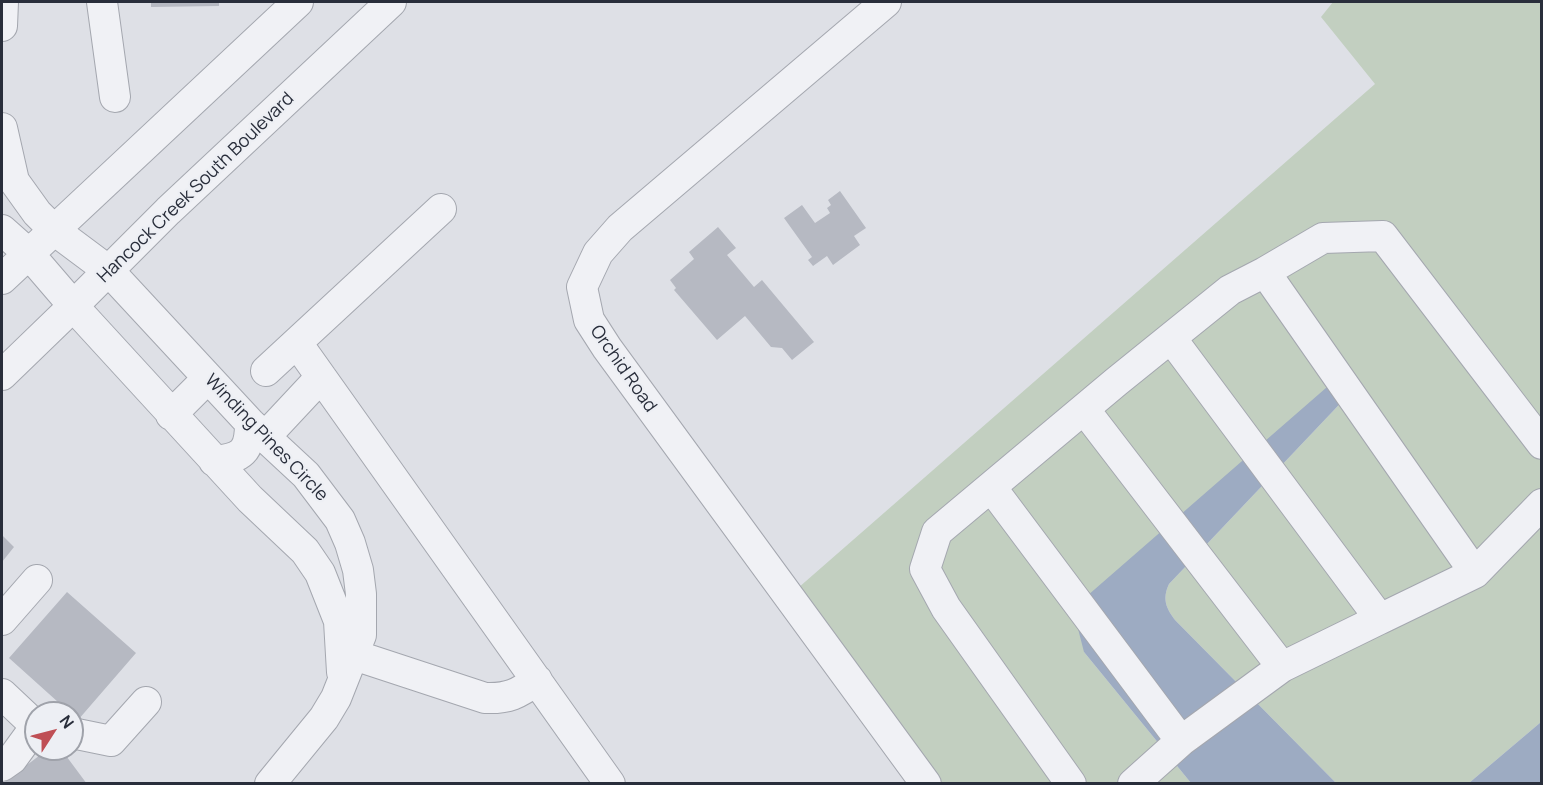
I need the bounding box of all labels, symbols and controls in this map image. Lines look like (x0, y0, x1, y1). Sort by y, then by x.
street label: Hancock Creek South Boulevard (93, 88, 299, 288)
street label: Orchid Road (585, 321, 661, 417)
street label: Winding Pines Circle (200, 370, 332, 506)
north arrow (24, 701, 84, 761)
text: N (55, 710, 79, 733)

